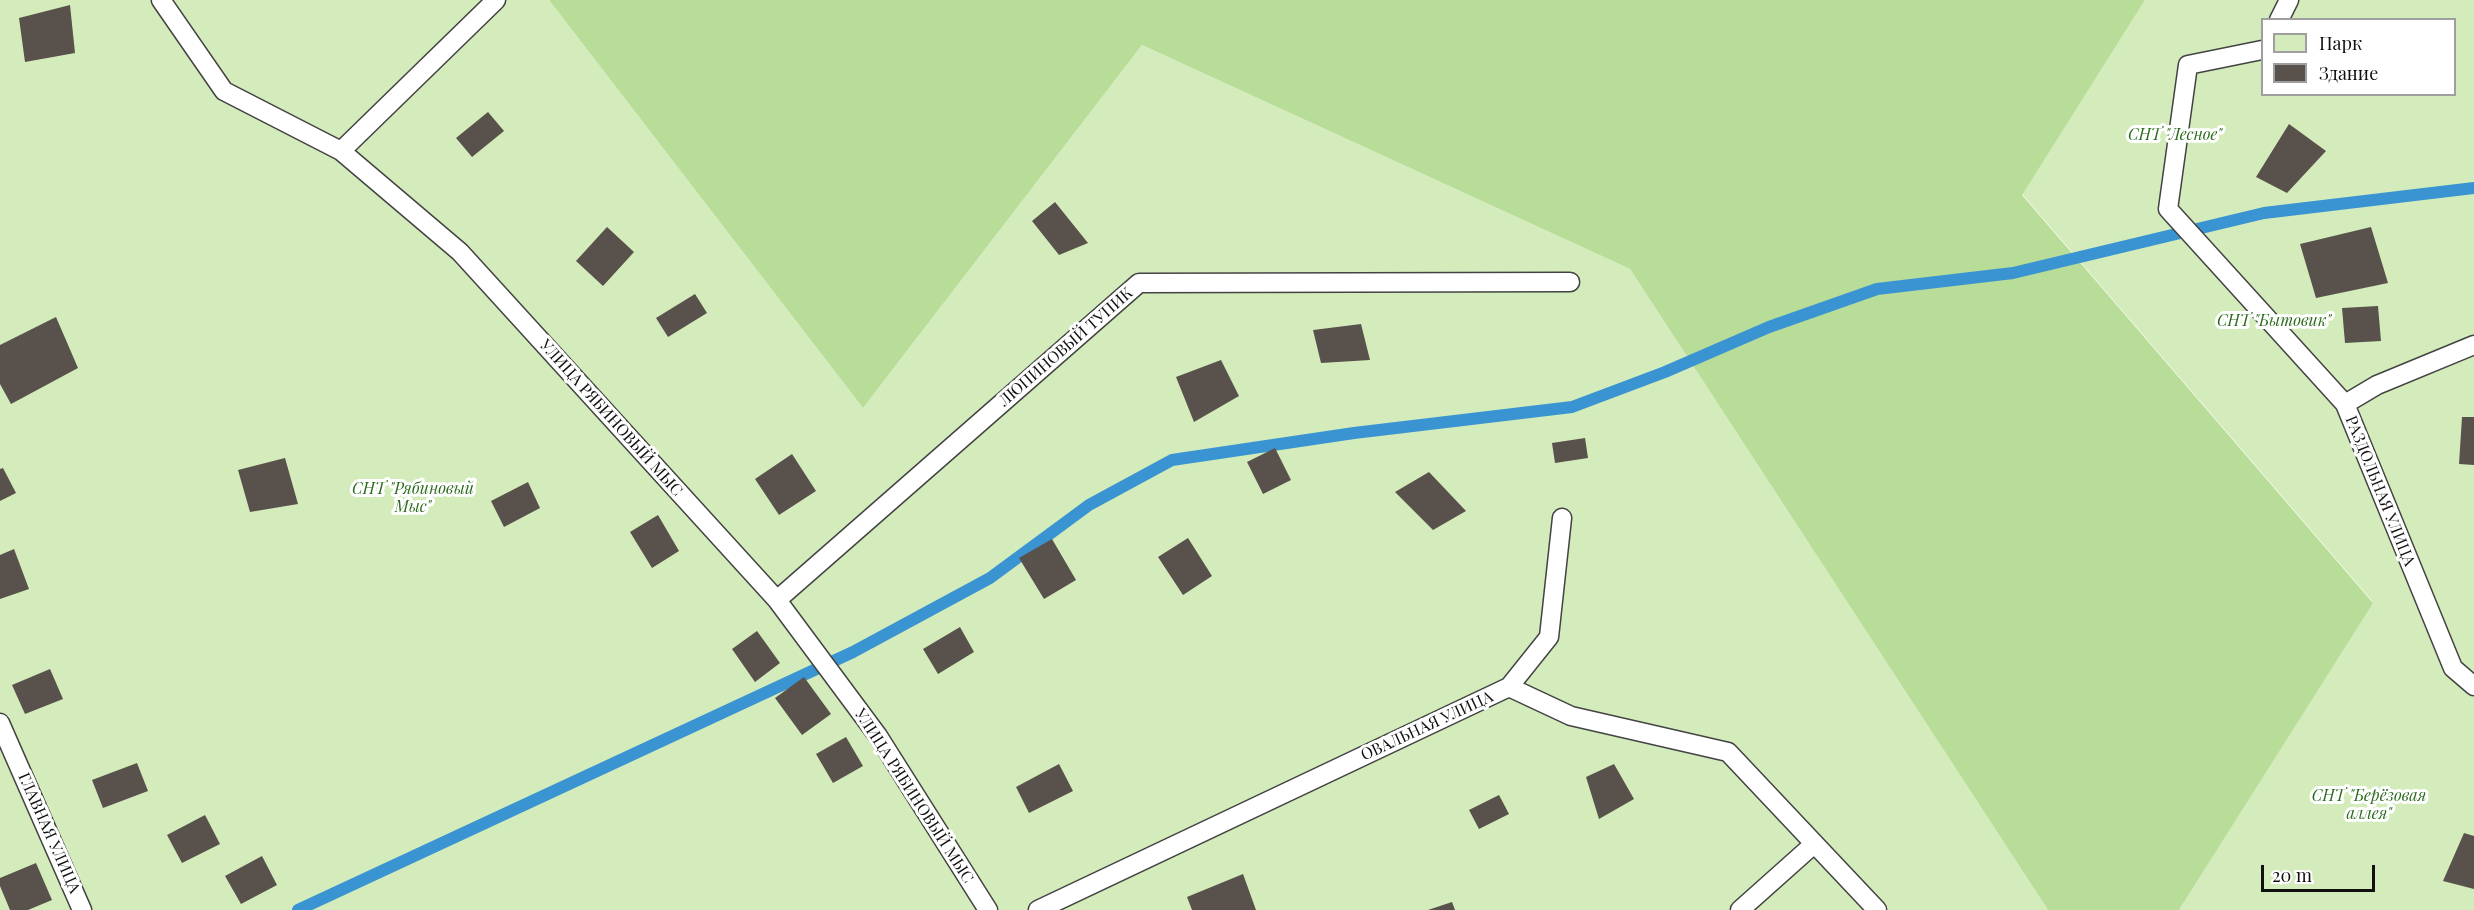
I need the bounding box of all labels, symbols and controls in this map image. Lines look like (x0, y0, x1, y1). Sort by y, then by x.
legend (2261, 18, 2456, 96)
text: Парк (2319, 31, 2362, 55)
text: Здание (2319, 61, 2378, 85)
park label: СНТ "Лесное" (2128, 125, 2222, 145)
street label: ЛЮПИНОВЫЙ ТУПИК (995, 283, 1137, 411)
park label: СНТ "Бытовик" (2217, 311, 2331, 331)
street label: УЛИЦА РЯБИНОВЫЙ МЫС (536, 336, 686, 500)
street label: РАЗДОЛЬНАЯ УЛИЦА (2341, 413, 2419, 569)
park label: СНТ "Рябиновый Мыс" (352, 479, 474, 517)
street label: ОВАЛЬНАЯ УЛИЦА (1358, 687, 1496, 765)
street label: УЛИЦА РЯБИНОВЫЙ МЫС (850, 705, 978, 887)
street label: ГЛАВНАЯ УЛИЦА (14, 770, 84, 896)
park label: СНТ "Берёзовая аллея" (2312, 786, 2426, 824)
scale bar (2264, 853, 2378, 891)
text: 20 m (2272, 863, 2312, 887)

